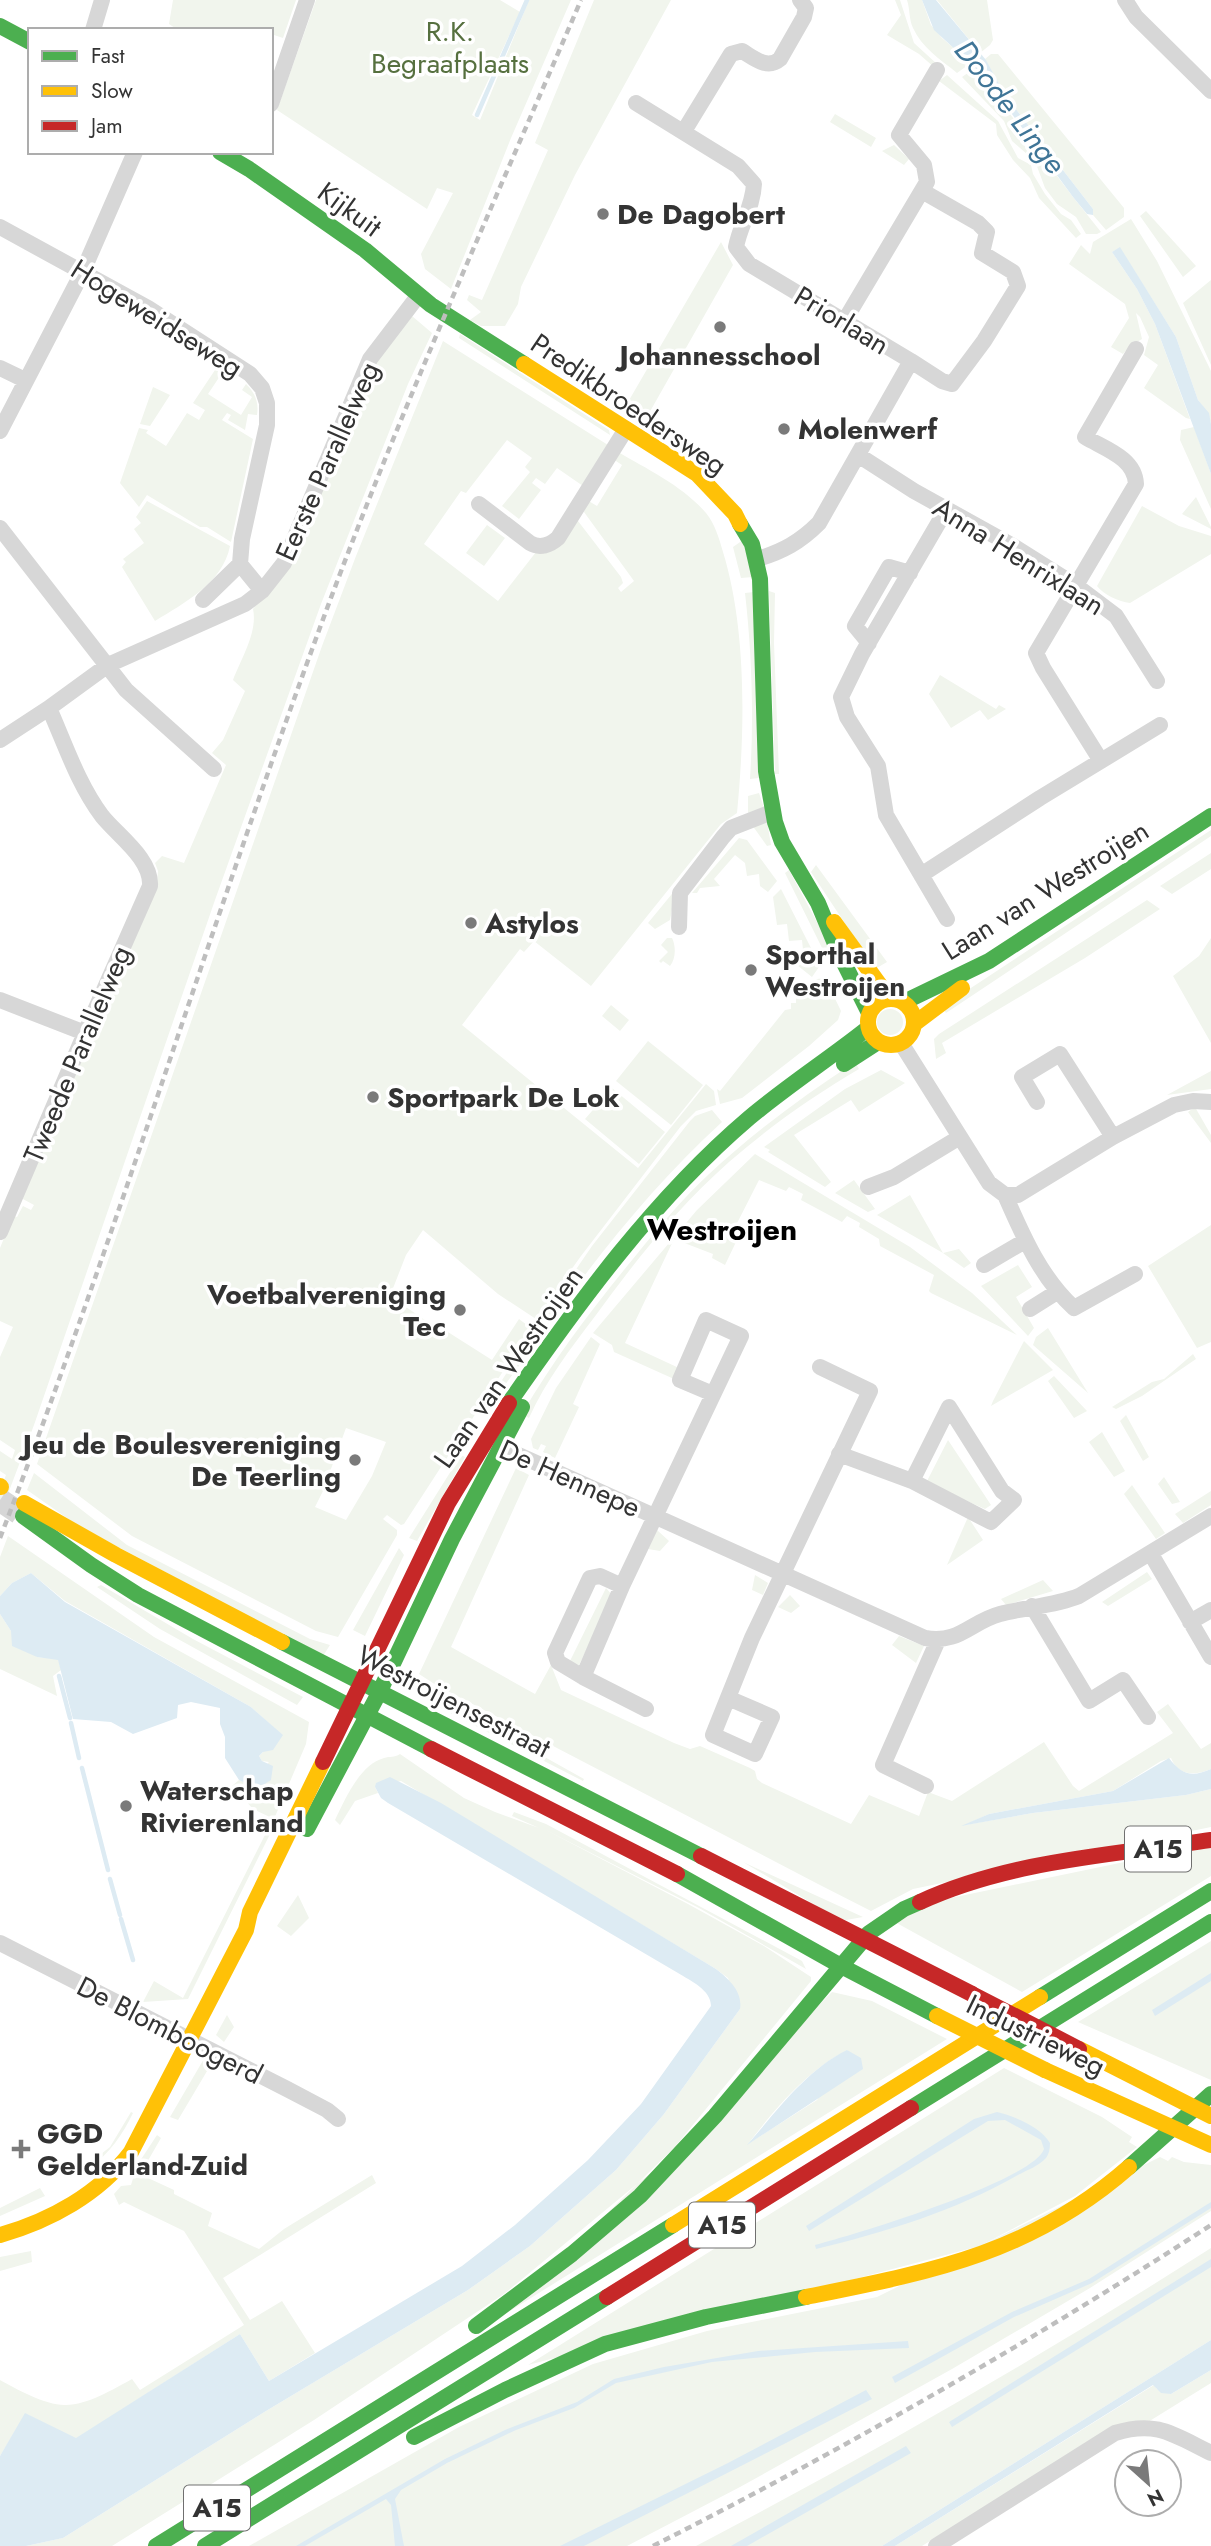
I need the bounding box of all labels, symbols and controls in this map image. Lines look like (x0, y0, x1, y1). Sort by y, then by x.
park label: R.K. Begraafplaats (371, 11, 529, 84)
legend (28, 28, 273, 154)
water label: Doode Linge (944, 31, 1077, 183)
text: Fast (91, 41, 124, 71)
text: Slow (91, 76, 133, 106)
text: Jam (88, 111, 123, 141)
street label: Kijkuit (309, 172, 391, 247)
place label: De Dagobert (617, 194, 785, 235)
marker: De Dagobert (595, 206, 611, 222)
street label: Hogeweidseweg (63, 249, 251, 388)
street label: Priorlaan (786, 276, 897, 365)
marker: Johannesschool (712, 319, 728, 335)
street label: Predikbroedersweg (522, 323, 735, 485)
place label: Johannesschool (615, 335, 820, 376)
street label: Eerste Parallelweg (265, 355, 390, 567)
place label: Molenwerf (798, 409, 938, 450)
marker: Molenwerf (776, 421, 792, 437)
street label: Anna Henrixlaan (925, 487, 1113, 626)
street label: Laan van Westroijen (934, 810, 1157, 971)
place label: Astylos (484, 903, 579, 944)
marker: Astylos (463, 915, 479, 931)
place label: Sporthal Westroijen (765, 934, 905, 1007)
street label: Tweede Parallelweg (13, 939, 142, 1169)
marker: Sporthal Westroijen (743, 962, 759, 978)
place label: Sportpark De Lok (387, 1077, 620, 1118)
marker: Sportpark De Lok (365, 1089, 381, 1105)
district label: Westroijen (647, 1208, 797, 1251)
street label: Laan van Westroijen (424, 1258, 593, 1476)
place label: Voetbalvereniging Tec (206, 1274, 446, 1347)
marker: Voetbalvereniging Tec (452, 1302, 468, 1318)
place label: Jeu de Boulesvereniging De Teerling (18, 1424, 341, 1497)
street label: De Hennepe (493, 1429, 647, 1528)
marker: Jeu de Boulesvereniging De Teerling (347, 1452, 363, 1468)
street label: Westroijensestraat (350, 1635, 558, 1768)
place label: Waterschap Rivierenland (140, 1770, 304, 1843)
marker: Waterschap Rivierenland (118, 1798, 134, 1814)
road number: A15 (1125, 1826, 1191, 1872)
street label: De Blomboogerd (70, 1966, 270, 2095)
street label: Industrieweg (959, 1984, 1112, 2087)
place label: GGD Gelderland-Zuid (37, 2113, 248, 2186)
marker: GGD Gelderland-Zuid (11, 2139, 31, 2159)
road number: A15 (689, 2202, 755, 2248)
north arrow (1113, 2448, 1183, 2518)
text: N (1143, 2482, 1168, 2513)
road number: A15 (184, 2486, 250, 2530)

